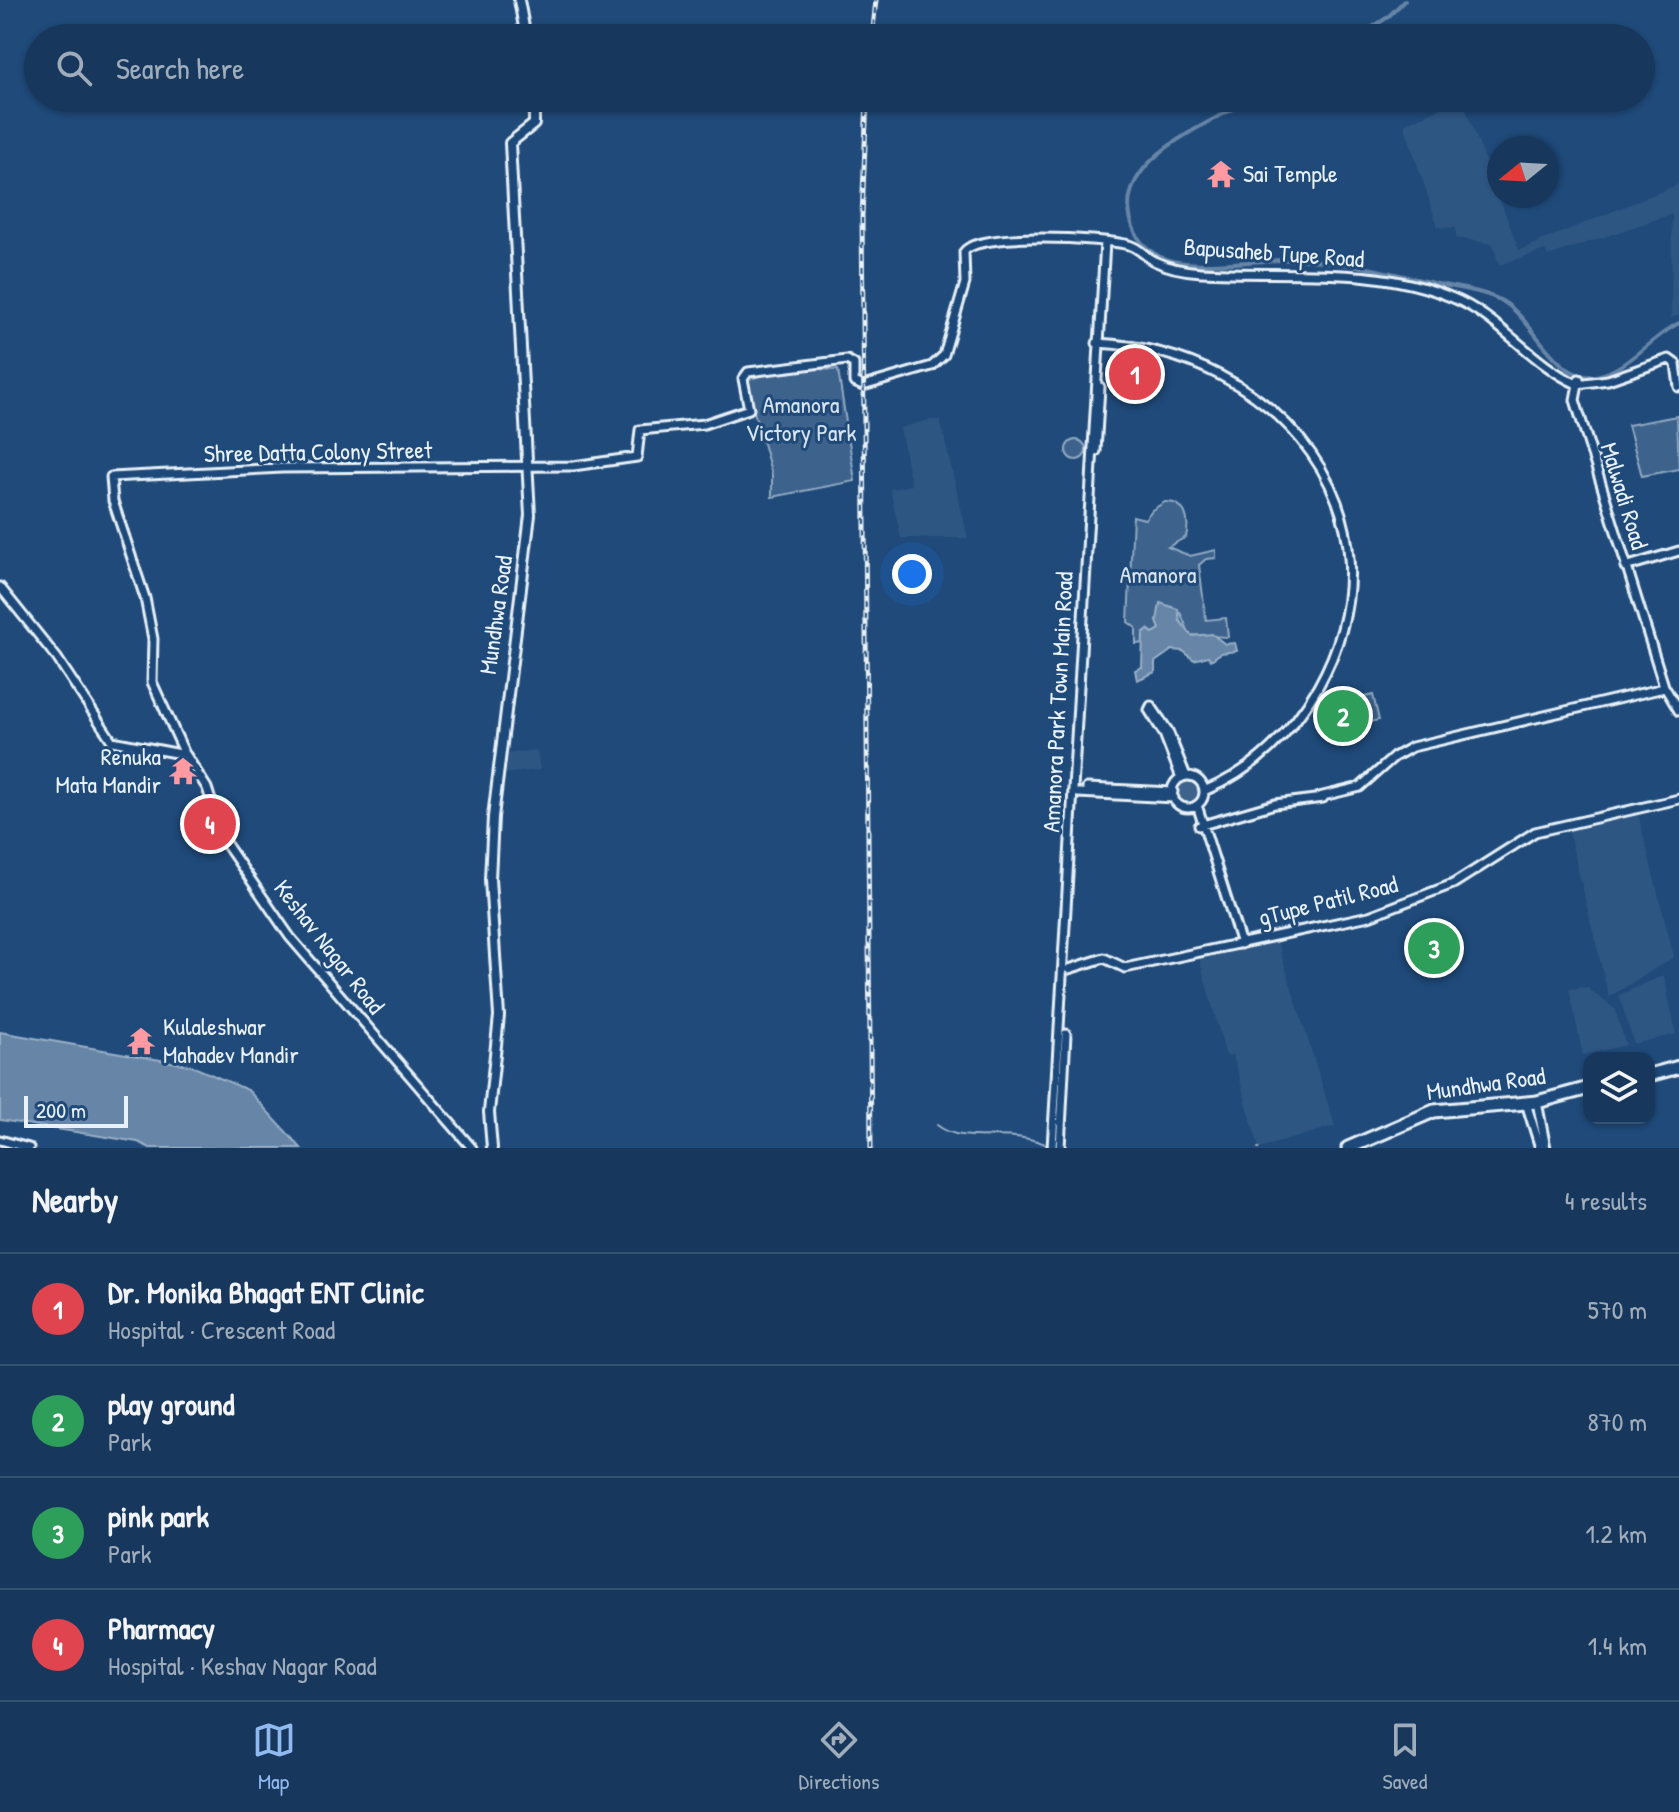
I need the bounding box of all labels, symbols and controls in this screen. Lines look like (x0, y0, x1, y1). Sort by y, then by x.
search box (24, 24, 1655, 112)
icon: search (52, 46, 96, 90)
text: Search here (116, 48, 244, 88)
north arrow (1487, 136, 1559, 208)
place label: Sai Temple (1243, 157, 1338, 189)
temple icon: Sai Temple (1206, 159, 1236, 189)
street label: Bapusaheb Tupe Road (1183, 230, 1365, 274)
pin: 1 (1109, 344, 1161, 404)
park label: Amanora Victory Park (745, 388, 857, 448)
street label: Shree Datta Colony Street (203, 433, 433, 469)
street label: Malwadi Road (1594, 438, 1656, 553)
street label: Mundhwa Road (471, 553, 519, 676)
your location (892, 554, 932, 594)
park label: Amanora (1120, 558, 1196, 590)
street label: Amanora Park Town Main Road (1034, 571, 1080, 833)
pin: 2 (1317, 686, 1369, 746)
place label: Renuka Mata Mandir (56, 740, 161, 800)
temple icon: Renuka Mata Mandir (168, 756, 198, 786)
pin: 4 (184, 794, 236, 854)
street label: gTupe Patil Road (1255, 867, 1401, 933)
street label: Keshav Nagar Road (267, 873, 392, 1020)
pin: 3 (1408, 918, 1460, 978)
place label: Kulaleshwar Mahadev Mandir (163, 1010, 299, 1070)
temple icon: Kulaleshwar Mahadev Mandir (126, 1026, 156, 1056)
map controls (1583, 1052, 1655, 1124)
button: layers (1583, 1052, 1655, 1124)
street label: Mundhwa Road (1424, 1059, 1547, 1107)
scale bar (24, 1092, 128, 1128)
text: 200 m (36, 1095, 86, 1125)
text: Nearby (32, 1177, 118, 1223)
text: 4 results (1565, 1183, 1647, 1218)
text: Dr. Monika Bhagat ENT Clinic (108, 1272, 424, 1312)
text: 1 (53, 1292, 63, 1327)
text: 570 m (1588, 1292, 1647, 1327)
text: Hospital · Crescent Road (108, 1312, 335, 1347)
text: play ground (108, 1384, 234, 1424)
text: 2 (52, 1404, 64, 1439)
text: 870 m (1588, 1404, 1647, 1439)
text: Park (108, 1424, 152, 1459)
text: pink park (108, 1496, 209, 1536)
text: 3 (52, 1516, 64, 1551)
text: 1.2 km (1585, 1516, 1647, 1551)
text: Park (108, 1536, 152, 1571)
text: Pharmacy (108, 1608, 215, 1648)
text: 4 (53, 1628, 63, 1663)
text: 1.4 km (1588, 1628, 1647, 1663)
text: Hospital · Keshav Nagar Road (108, 1648, 377, 1683)
tab: Map (252, 1718, 296, 1796)
tab: Directions (799, 1718, 880, 1796)
tab: Saved (1383, 1718, 1427, 1796)

